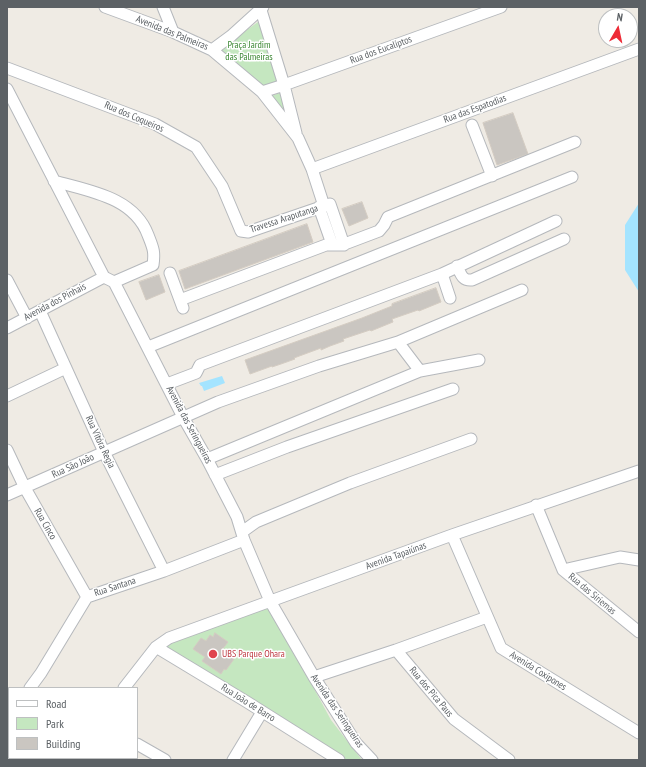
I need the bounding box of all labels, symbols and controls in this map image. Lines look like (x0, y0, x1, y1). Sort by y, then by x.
north arrow (598, 8, 638, 48)
text: N (616, 10, 624, 25)
street label: Avenida das Palmeiras (134, 13, 210, 53)
street label: Rua dos Eucaliptos (348, 33, 414, 67)
park label: Praça Jardim das Palmeiras (225, 39, 273, 62)
street label: Rua das Espatodias (442, 92, 508, 126)
street label: Rua dos Coqueiros (102, 99, 166, 135)
street label: Travessa Araputanga (248, 202, 320, 236)
street label: Avenida dos Pinhais (22, 281, 88, 323)
street label: Avenida das Seringueiras (164, 384, 214, 466)
street label: Rua Vitóra Regia (83, 414, 117, 470)
street label: Rua São João (50, 451, 96, 481)
street label: Rua Cinco (31, 506, 59, 542)
street label: Avenida Tapaiúnas (364, 539, 428, 573)
street label: Rua das Siriemas (566, 571, 618, 617)
street label: Rua Santana (93, 575, 137, 599)
marker: UBS Parque Ohara (207, 648, 219, 660)
place label: UBS Parque Ohara (222, 648, 285, 660)
street label: Avenida Coxipones (507, 649, 569, 693)
street label: Rua dos Pica Paus (407, 664, 455, 720)
street label: Avenida das Seringueiras (308, 672, 366, 750)
street label: Rua João de Barro (219, 682, 277, 724)
legend (8, 687, 138, 759)
text: Road (46, 696, 66, 711)
text: Park (46, 716, 64, 731)
text: Building (46, 736, 81, 751)

